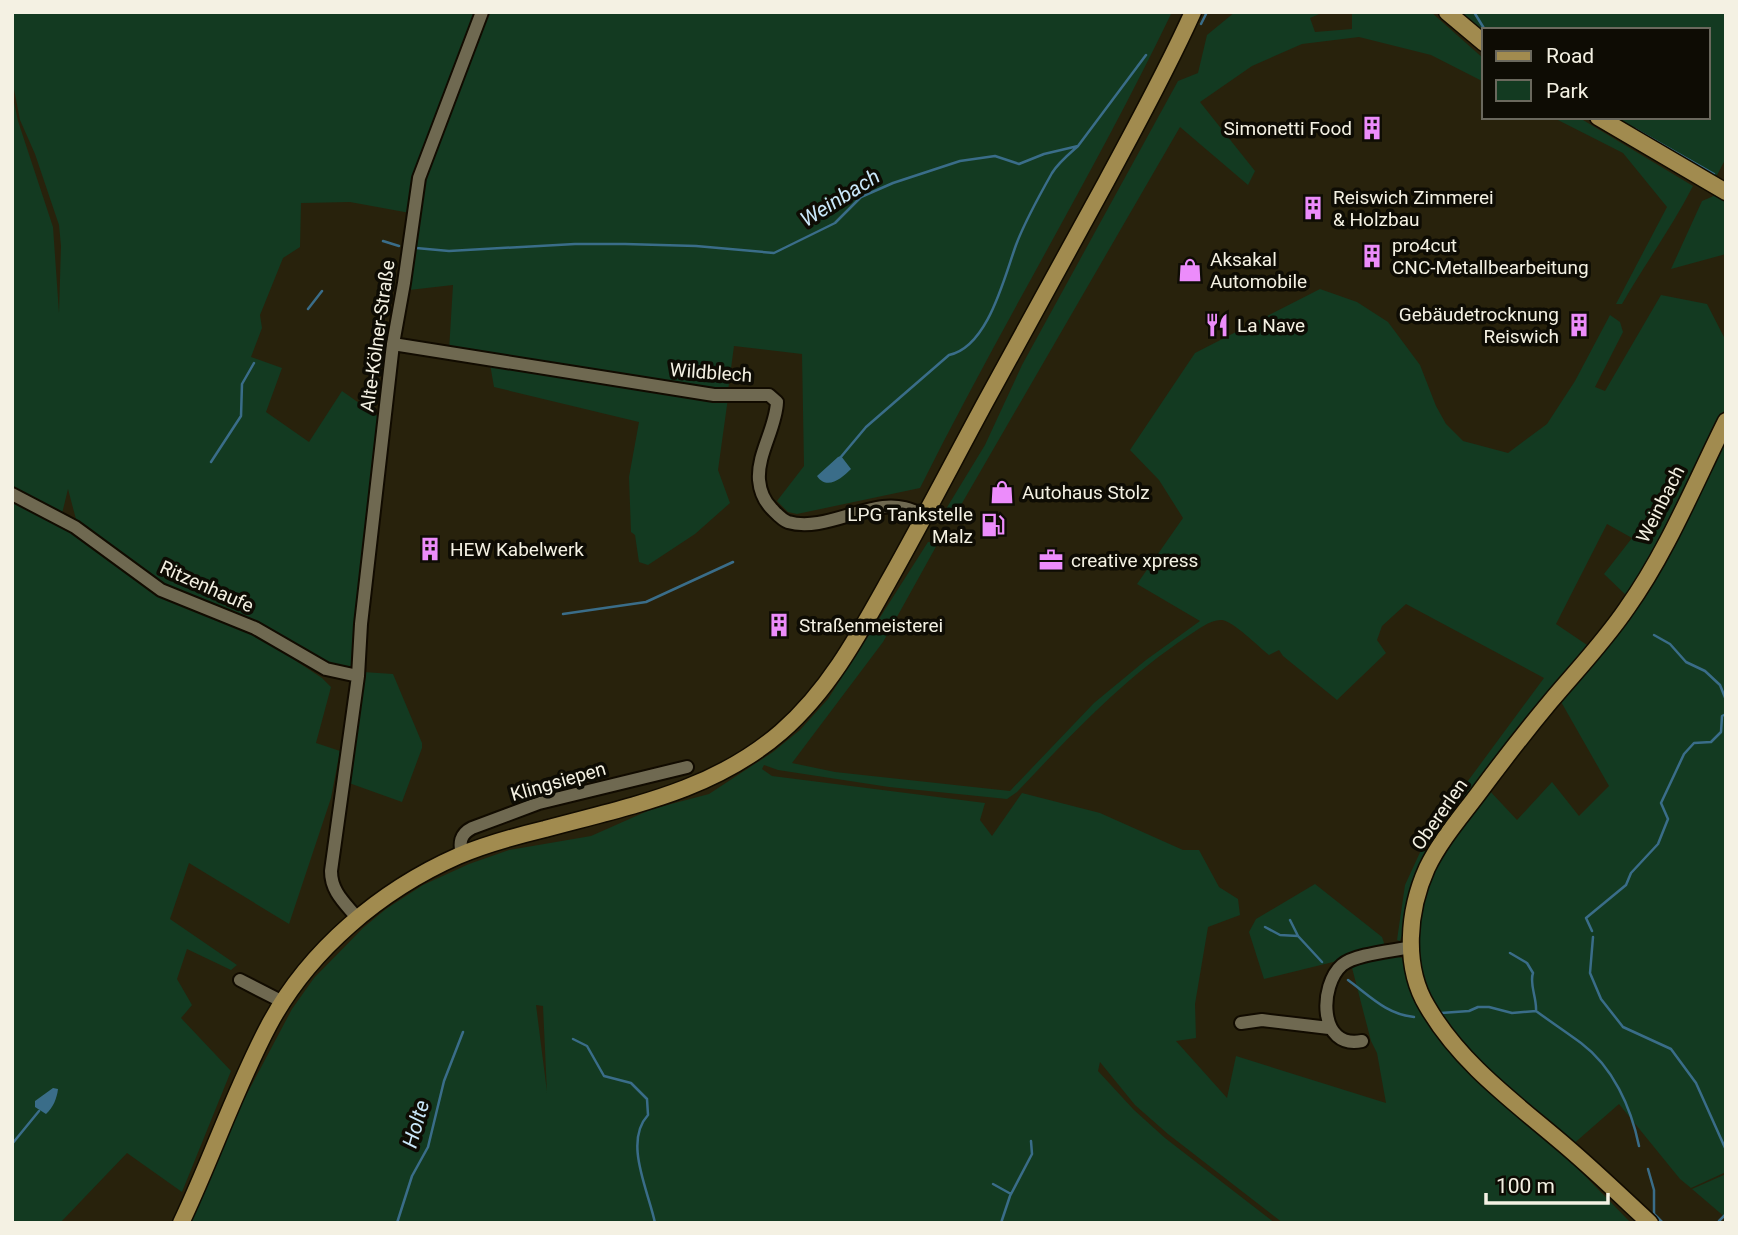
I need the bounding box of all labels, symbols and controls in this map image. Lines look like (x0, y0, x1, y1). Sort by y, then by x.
legend (1482, 28, 1710, 119)
text: Road (1546, 44, 1594, 68)
text: Park (1546, 79, 1589, 103)
building icon: Simonetti Food (1358, 114, 1386, 142)
place label: Simonetti Food (1224, 117, 1352, 140)
water label: Weinbach (796, 164, 884, 232)
place label: Reiswich Zimmerei & Holzbau (1333, 186, 1494, 231)
building icon: Reiswich Zimmerei & Holzbau (1299, 194, 1327, 222)
place label: pro4cut CNC-Metallbearbeitung (1392, 234, 1589, 279)
building icon: pro4cut CNC-Metallbearbeitung (1358, 242, 1386, 270)
place label: Aksakal Automobile (1210, 248, 1307, 293)
shop icon: Aksakal Automobile (1176, 256, 1204, 284)
street label: Alte-Kölner-Straße (355, 259, 400, 414)
place label: Gebäudetrocknung Reiswich (1399, 303, 1559, 348)
restaurant icon: La Nave (1203, 311, 1231, 339)
building icon: Gebäudetrocknung Reiswich (1565, 311, 1593, 339)
place label: La Nave (1237, 314, 1305, 337)
street label: Wildblech (669, 358, 753, 387)
street label: Weinbach (1631, 462, 1690, 547)
shop icon: Autohaus Stolz (988, 478, 1016, 506)
place label: Autohaus Stolz (1022, 481, 1150, 504)
place label: LPG Tankstelle Malz (847, 503, 973, 548)
fuel station icon: LPG Tankstelle Malz (979, 511, 1007, 539)
building icon: HEW Kabelwerk (416, 535, 444, 563)
place label: HEW Kabelwerk (450, 538, 584, 561)
office icon: creative xpress (1037, 546, 1065, 574)
place label: creative xpress (1071, 549, 1198, 572)
street label: Ritzenhaufe (156, 556, 257, 617)
building icon: Straßenmeisterei (765, 611, 793, 639)
place label: Straßenmeisterei (799, 614, 943, 637)
street label: Klingsiepen (508, 757, 608, 806)
street label: Obererlen (1407, 774, 1472, 854)
water label: Holte (398, 1097, 434, 1151)
scale bar (1486, 1162, 1608, 1206)
text: 100 m (1496, 1174, 1555, 1198)

